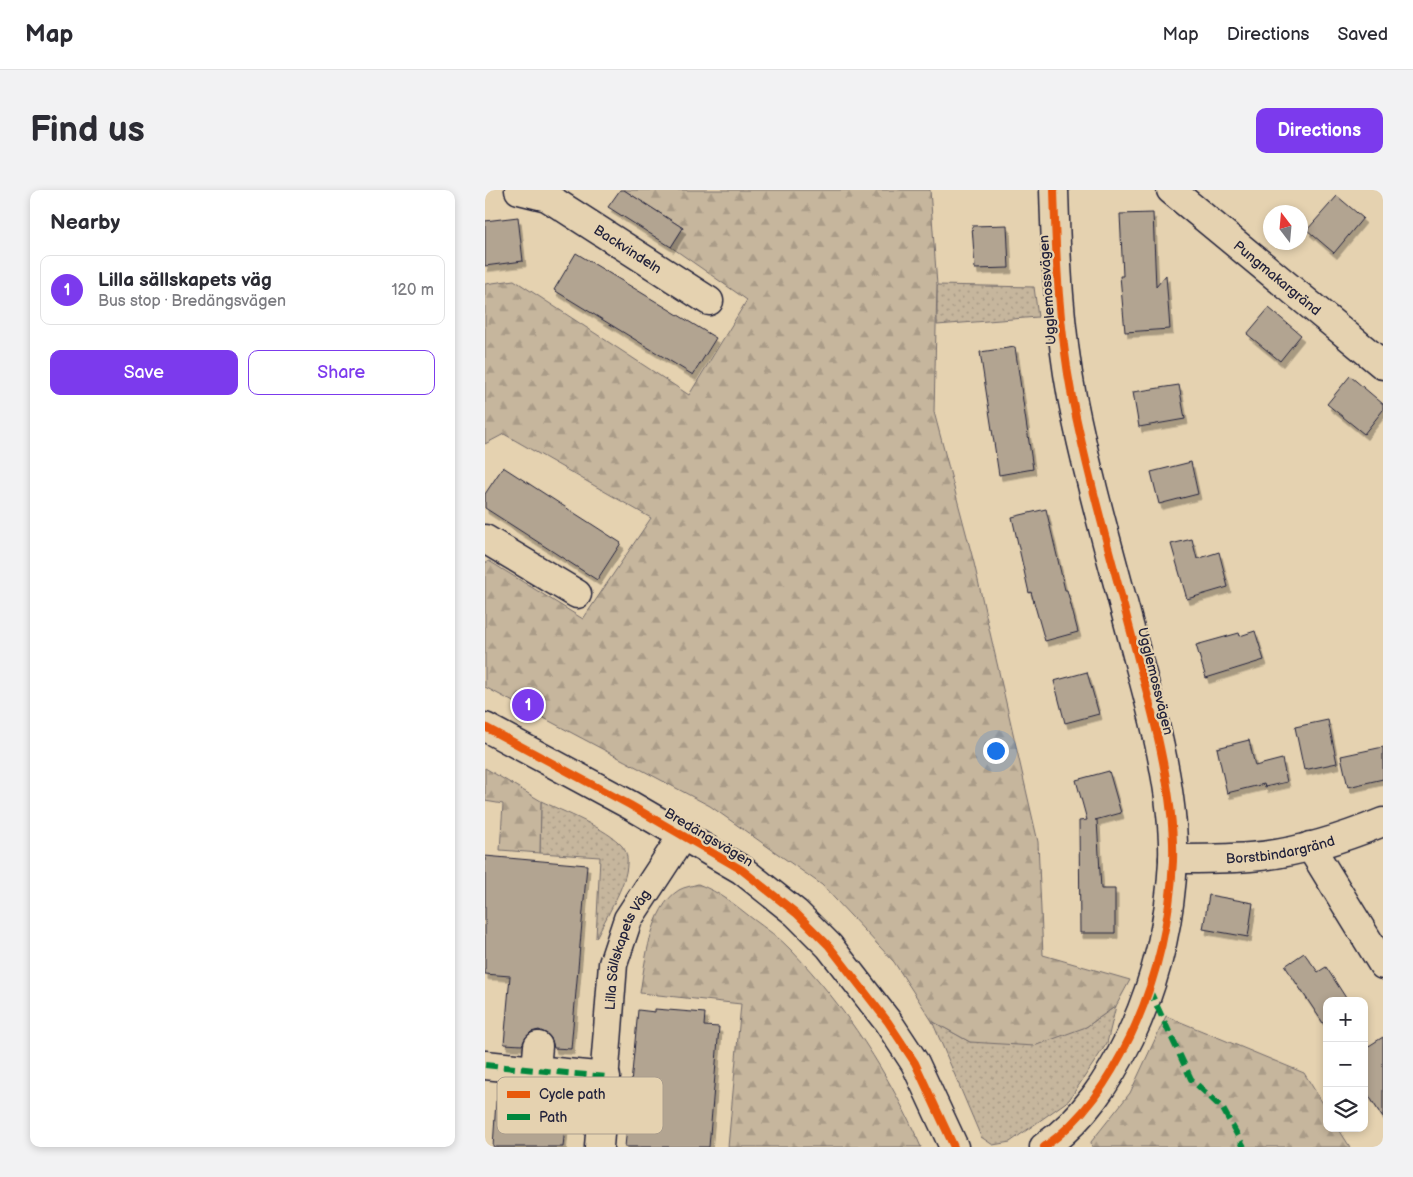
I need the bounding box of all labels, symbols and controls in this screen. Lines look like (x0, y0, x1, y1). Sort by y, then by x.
text: Map (25, 20, 73, 49)
text: Map (1163, 24, 1199, 45)
text: Directions (1227, 24, 1309, 45)
text: Saved (1337, 24, 1388, 45)
button: Directions (1256, 108, 1383, 153)
text: Find us (30, 109, 145, 152)
north arrow (1263, 205, 1308, 250)
text: Nearby (50, 210, 120, 235)
street label: Backvindeln (591, 221, 665, 277)
street label: Ugglemossvägen (1035, 234, 1060, 345)
street label: Pungmakargränd (1230, 237, 1324, 319)
text: Lilla sällskapets väg (98, 269, 272, 292)
text: 1 (64, 281, 70, 300)
text: 120 m (391, 281, 434, 300)
text: Bus stop · Bredängsvägen (98, 292, 286, 311)
button: Save (50, 350, 238, 395)
button: Share (248, 350, 435, 395)
street label: Ugglemossvägen (1134, 626, 1177, 737)
pin: 1 (512, 686, 544, 724)
your location (983, 738, 1009, 764)
street label: Bredängsvägen (661, 804, 756, 871)
street label: Borstbindargränd (1225, 832, 1337, 867)
street label: Lilla Sällskapets Väg (601, 886, 654, 1011)
map controls (1323, 997, 1368, 1132)
button: + (1323, 997, 1368, 1042)
button: − (1323, 1042, 1368, 1087)
legend (497, 1077, 663, 1134)
text: Cycle path (539, 1086, 606, 1103)
button: layers (1323, 1087, 1368, 1132)
text: Path (539, 1109, 567, 1126)

